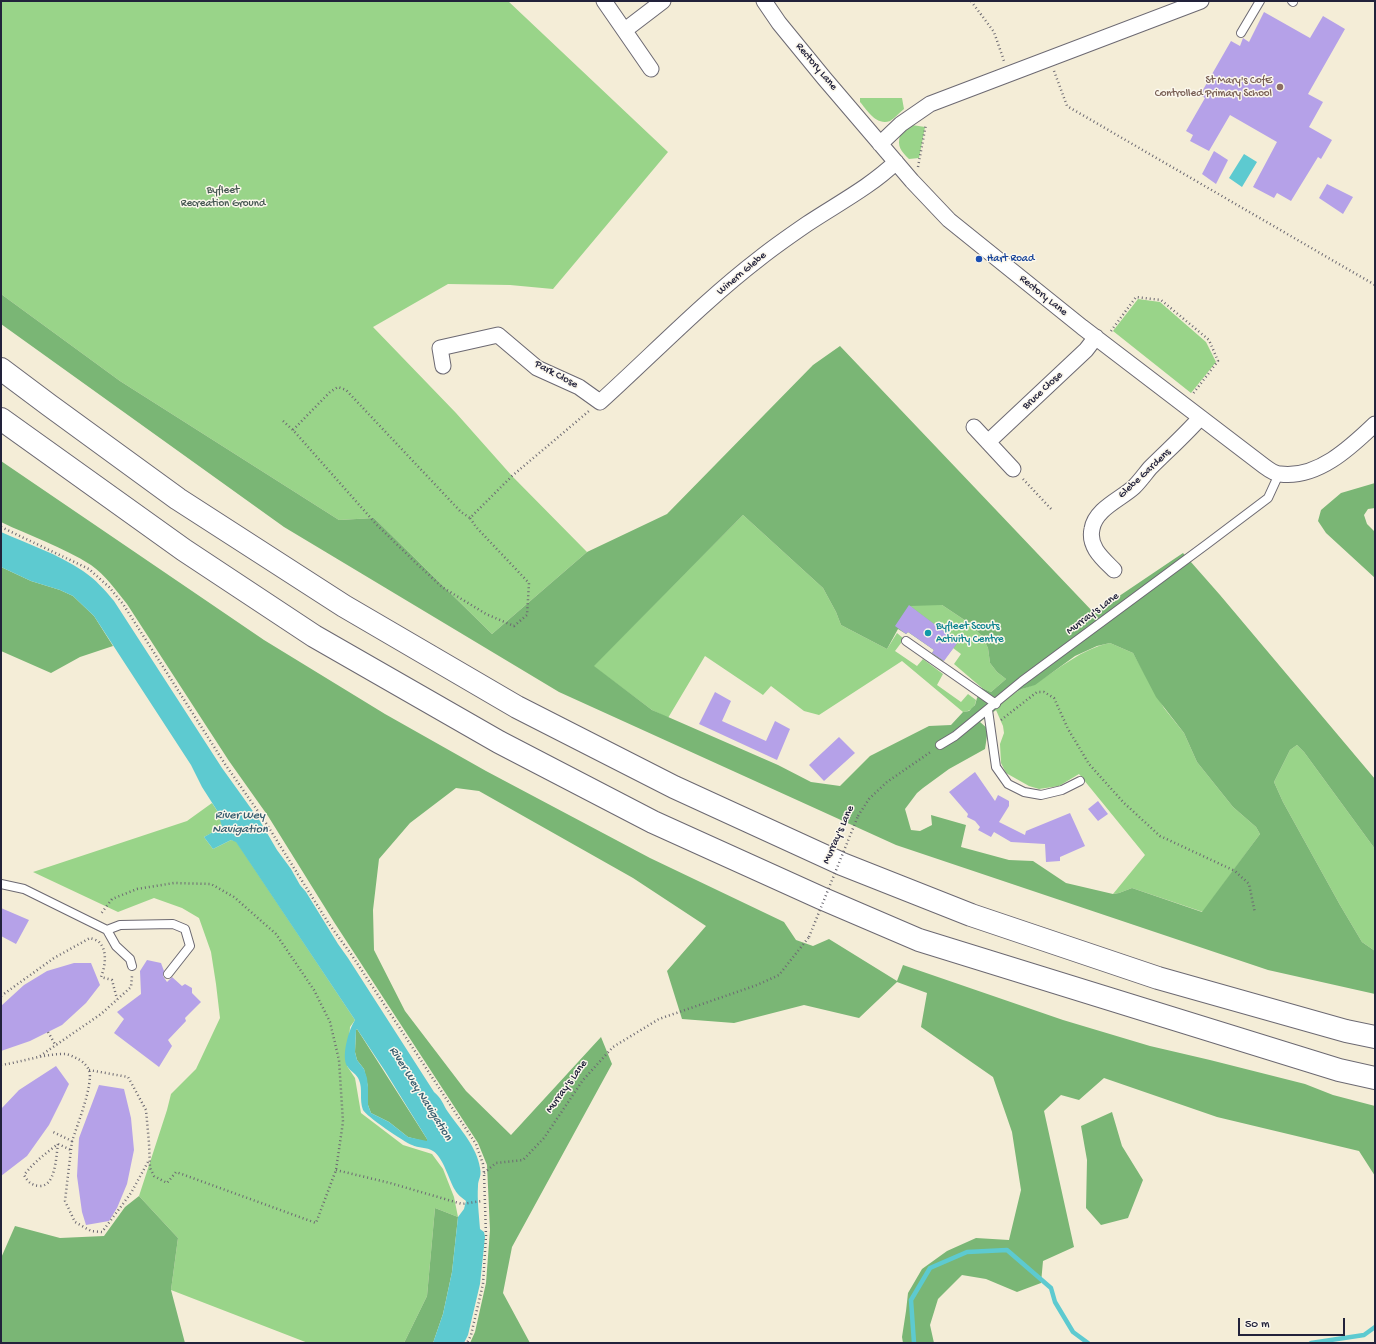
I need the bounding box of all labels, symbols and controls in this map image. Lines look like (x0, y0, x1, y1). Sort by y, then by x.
street label: Rectory Lane (792, 40, 840, 94)
place label: St Mary's CofE Controlled Primary School (1155, 74, 1272, 100)
marker: St Mary's CofE Controlled Primary School (1275, 82, 1285, 92)
park label: Byfleet Recreation Ground (181, 184, 265, 210)
street label: Winern Glebe (714, 249, 770, 299)
place label: Hart Road (987, 252, 1034, 266)
marker: Hart Road (974, 254, 984, 264)
street label: Rectory Lane (1016, 273, 1070, 319)
street label: Park Close (532, 358, 580, 392)
street label: Bruce Close (1020, 369, 1066, 413)
street label: Glebe Gardens (1116, 446, 1174, 502)
street label: Murray's Lane (1064, 590, 1122, 638)
place label: Byfleet Scouts Activity Centre (936, 620, 1004, 646)
marker: Byfleet Scouts Activity Centre (923, 628, 933, 638)
street label: Murray's Lane (820, 804, 858, 866)
water label: River Wey Navigation (212, 809, 268, 837)
water label: River Wey Navigation (385, 1044, 455, 1144)
street label: Murray's Lane (543, 1058, 591, 1116)
scale bar (1240, 1310, 1347, 1336)
text: 50 m (1245, 1318, 1270, 1332)

